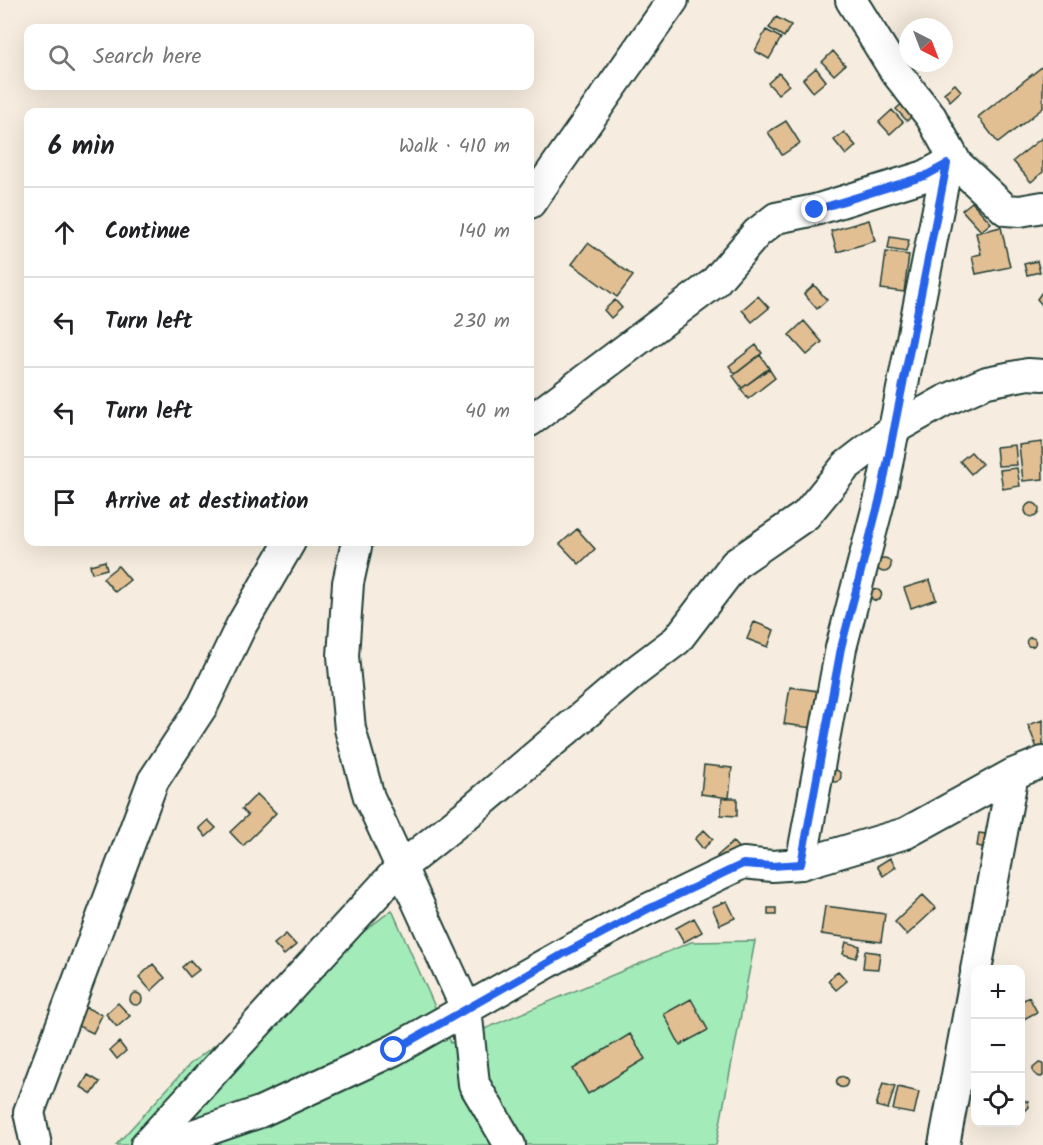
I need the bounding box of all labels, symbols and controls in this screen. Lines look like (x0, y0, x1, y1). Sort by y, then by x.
north arrow (899, 18, 953, 72)
search box (24, 24, 534, 90)
text: Search here (93, 40, 201, 75)
icon: search (45, 41, 78, 74)
text: 6 min (48, 126, 115, 168)
text: Walk · 410 m (399, 131, 510, 163)
route end (801, 196, 827, 222)
text: Continue (105, 215, 190, 250)
icon: ahead (48, 216, 81, 249)
text: 140 m (459, 216, 510, 248)
text: Turn left (105, 305, 192, 340)
icon: left (48, 306, 81, 339)
text: 230 m (453, 306, 510, 338)
text: Turn left (105, 395, 192, 430)
icon: left (48, 396, 81, 429)
text: 40 m (465, 396, 510, 428)
text: Arrive at destination (105, 485, 308, 520)
icon: arrive (48, 486, 81, 519)
map controls (971, 965, 1025, 1127)
button: + (971, 965, 1025, 1019)
button: − (971, 1019, 1025, 1073)
route start (380, 1036, 406, 1062)
button: locate (971, 1073, 1025, 1127)

